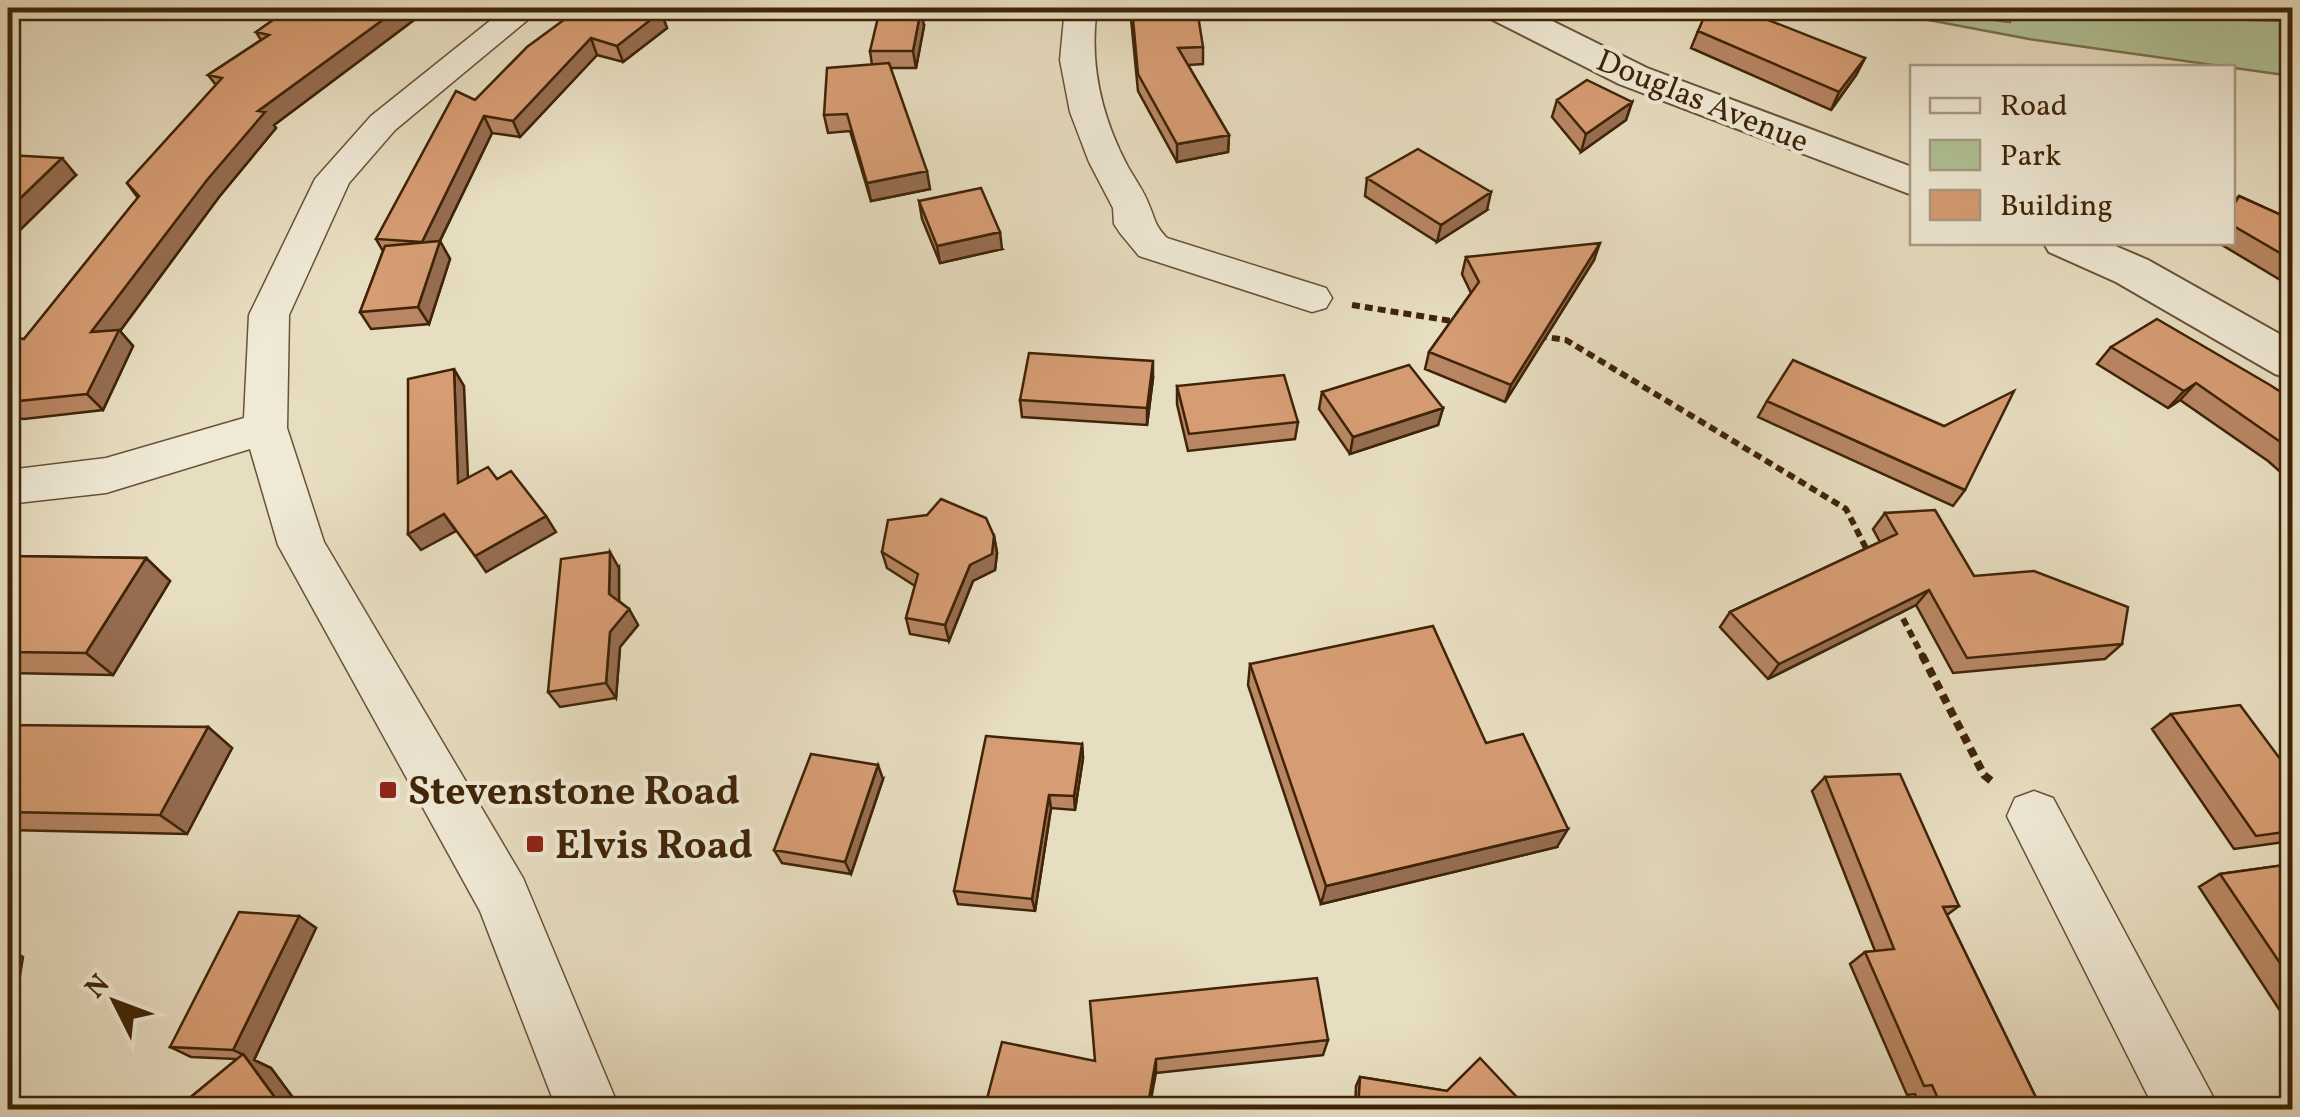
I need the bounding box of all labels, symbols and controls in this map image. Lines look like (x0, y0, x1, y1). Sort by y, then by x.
street label: Douglas Avenue (1589, 40, 1814, 165)
legend (1910, 65, 2235, 245)
text: Road (2000, 86, 2068, 128)
text: Park (2000, 136, 2061, 178)
text: Building (2000, 186, 2113, 228)
place label: Stevenstone Road (408, 766, 740, 822)
marker: Stevenstone Road (377, 779, 399, 801)
place label: Elvis Road (555, 820, 753, 876)
marker: Elvis Road (524, 833, 546, 855)
north arrow (65, 952, 165, 1052)
text: N (77, 966, 120, 1008)

